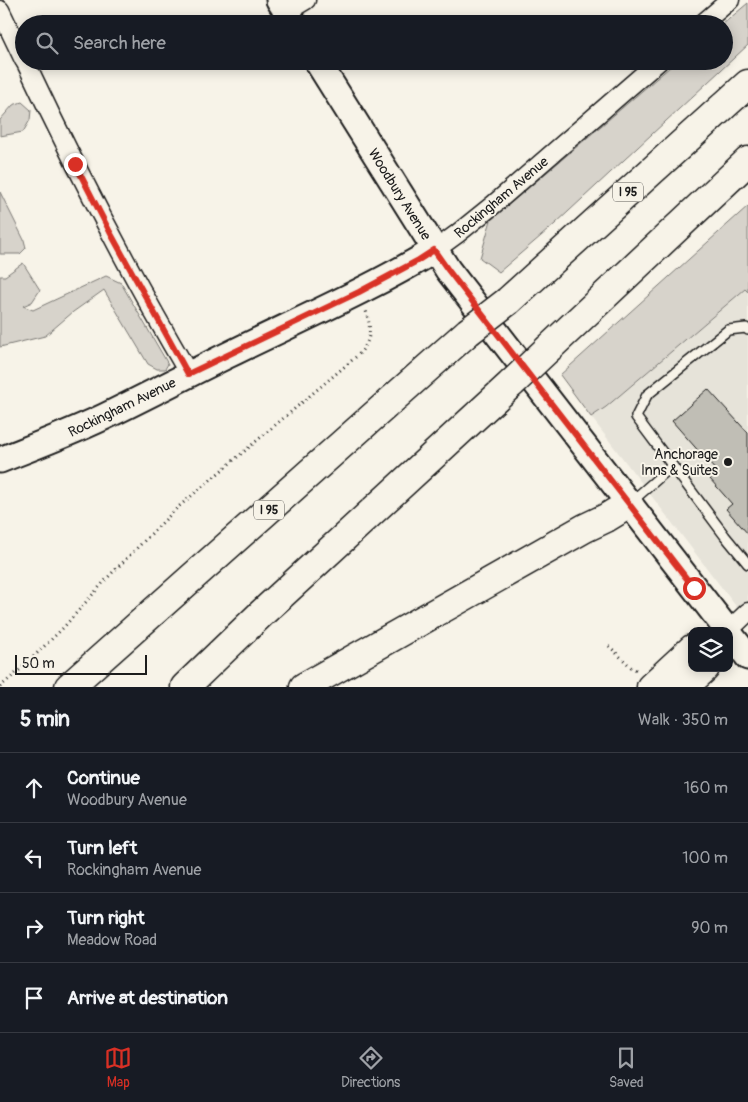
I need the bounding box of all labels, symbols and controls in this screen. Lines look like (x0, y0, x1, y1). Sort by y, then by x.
search box (15, 15, 733, 70)
icon: search (33, 29, 61, 57)
text: Search here (73, 31, 166, 55)
street label: Woodbury Avenue (365, 145, 435, 243)
route end (64, 153, 87, 176)
street label: Rockingham Avenue (451, 153, 552, 242)
road number: I 95 (613, 182, 643, 202)
street label: Rockingham Avenue (66, 374, 179, 441)
place label: Anchorage Inns & Suites (641, 446, 719, 479)
marker: Anchorage Inns & Suites (722, 456, 734, 468)
road number: I 95 (254, 500, 284, 520)
route start (683, 577, 706, 600)
map controls (688, 627, 733, 672)
button: layers (688, 627, 733, 672)
scale bar (15, 652, 148, 675)
text: 50 m (22, 655, 55, 672)
text: 5 min (20, 706, 70, 733)
text: Walk · 350 m (638, 710, 728, 730)
text: Continue (67, 766, 140, 790)
icon: ahead (20, 774, 48, 802)
text: 160 m (684, 778, 728, 798)
text: Woodbury Avenue (67, 790, 187, 810)
text: Turn left (67, 836, 137, 860)
icon: left (20, 844, 48, 872)
text: 100 m (682, 848, 728, 868)
text: Rockingham Avenue (67, 860, 201, 880)
text: Turn right (67, 906, 145, 930)
icon: right (20, 914, 48, 942)
text: 90 m (691, 918, 728, 938)
text: Meadow Road (67, 930, 157, 950)
icon: arrive (20, 984, 48, 1012)
text: Arrive at destination (67, 986, 228, 1010)
tab: Map (104, 1044, 132, 1091)
tab: Directions (341, 1044, 400, 1091)
tab: Saved (609, 1044, 644, 1091)

